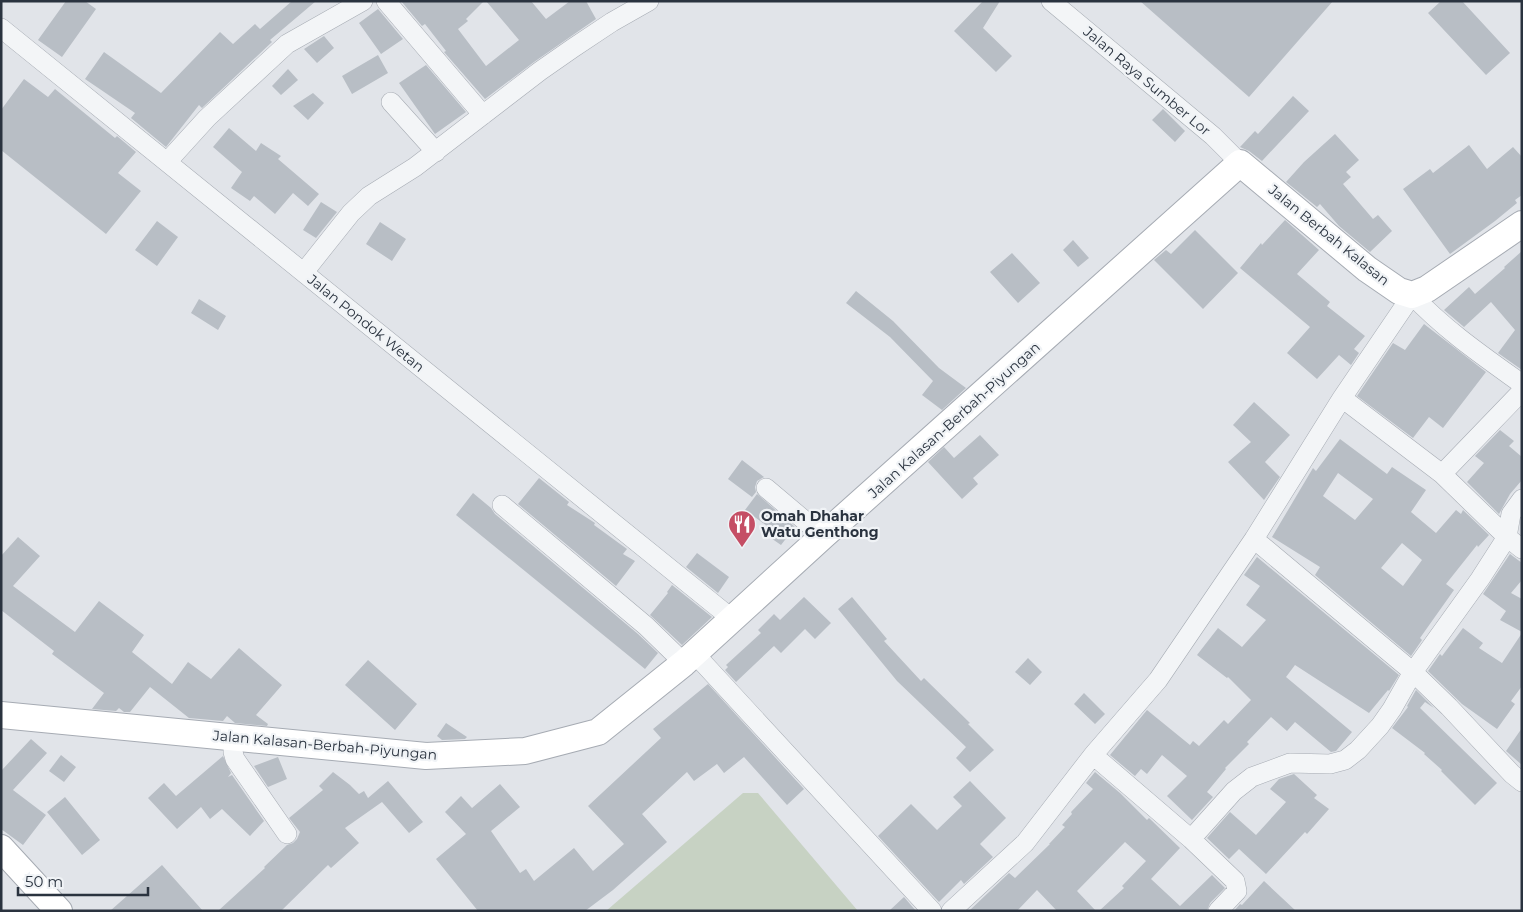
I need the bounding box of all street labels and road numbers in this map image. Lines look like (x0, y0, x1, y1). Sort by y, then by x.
street label: Jalan Raya Sumber Lor (1079, 22, 1214, 140)
street label: Jalan Berbah Kalasan (1264, 180, 1393, 289)
street label: Jalan Pondok Wetan (303, 270, 428, 376)
street label: Jalan Kalasan-Berbah-Piyungan (864, 338, 1044, 503)
street label: Jalan Kalasan-Berbah-Piyungan (211, 726, 438, 764)

